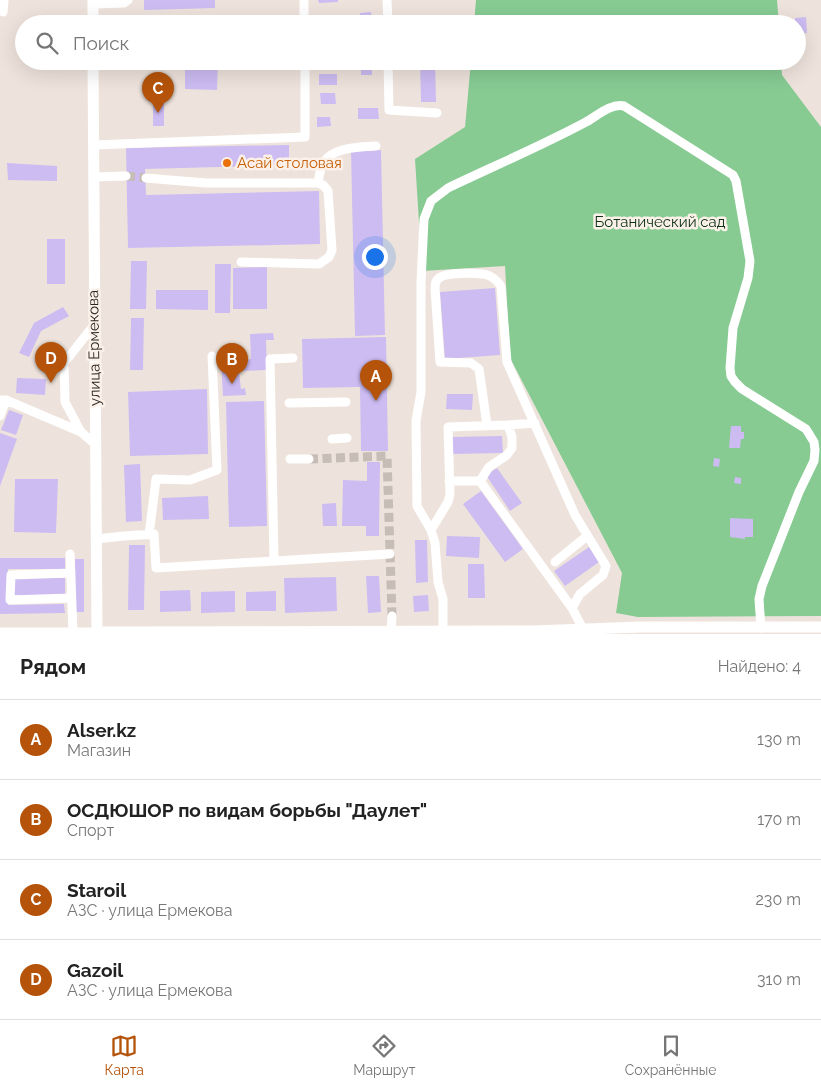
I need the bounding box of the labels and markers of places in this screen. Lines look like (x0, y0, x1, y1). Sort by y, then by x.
pin: C (142, 72, 174, 113)
place label: Асай столовая (237, 154, 342, 172)
marker: Асай столовая (221, 157, 233, 169)
pin: D (35, 342, 67, 383)
pin: B (216, 343, 248, 384)
pin: A (360, 360, 392, 401)

